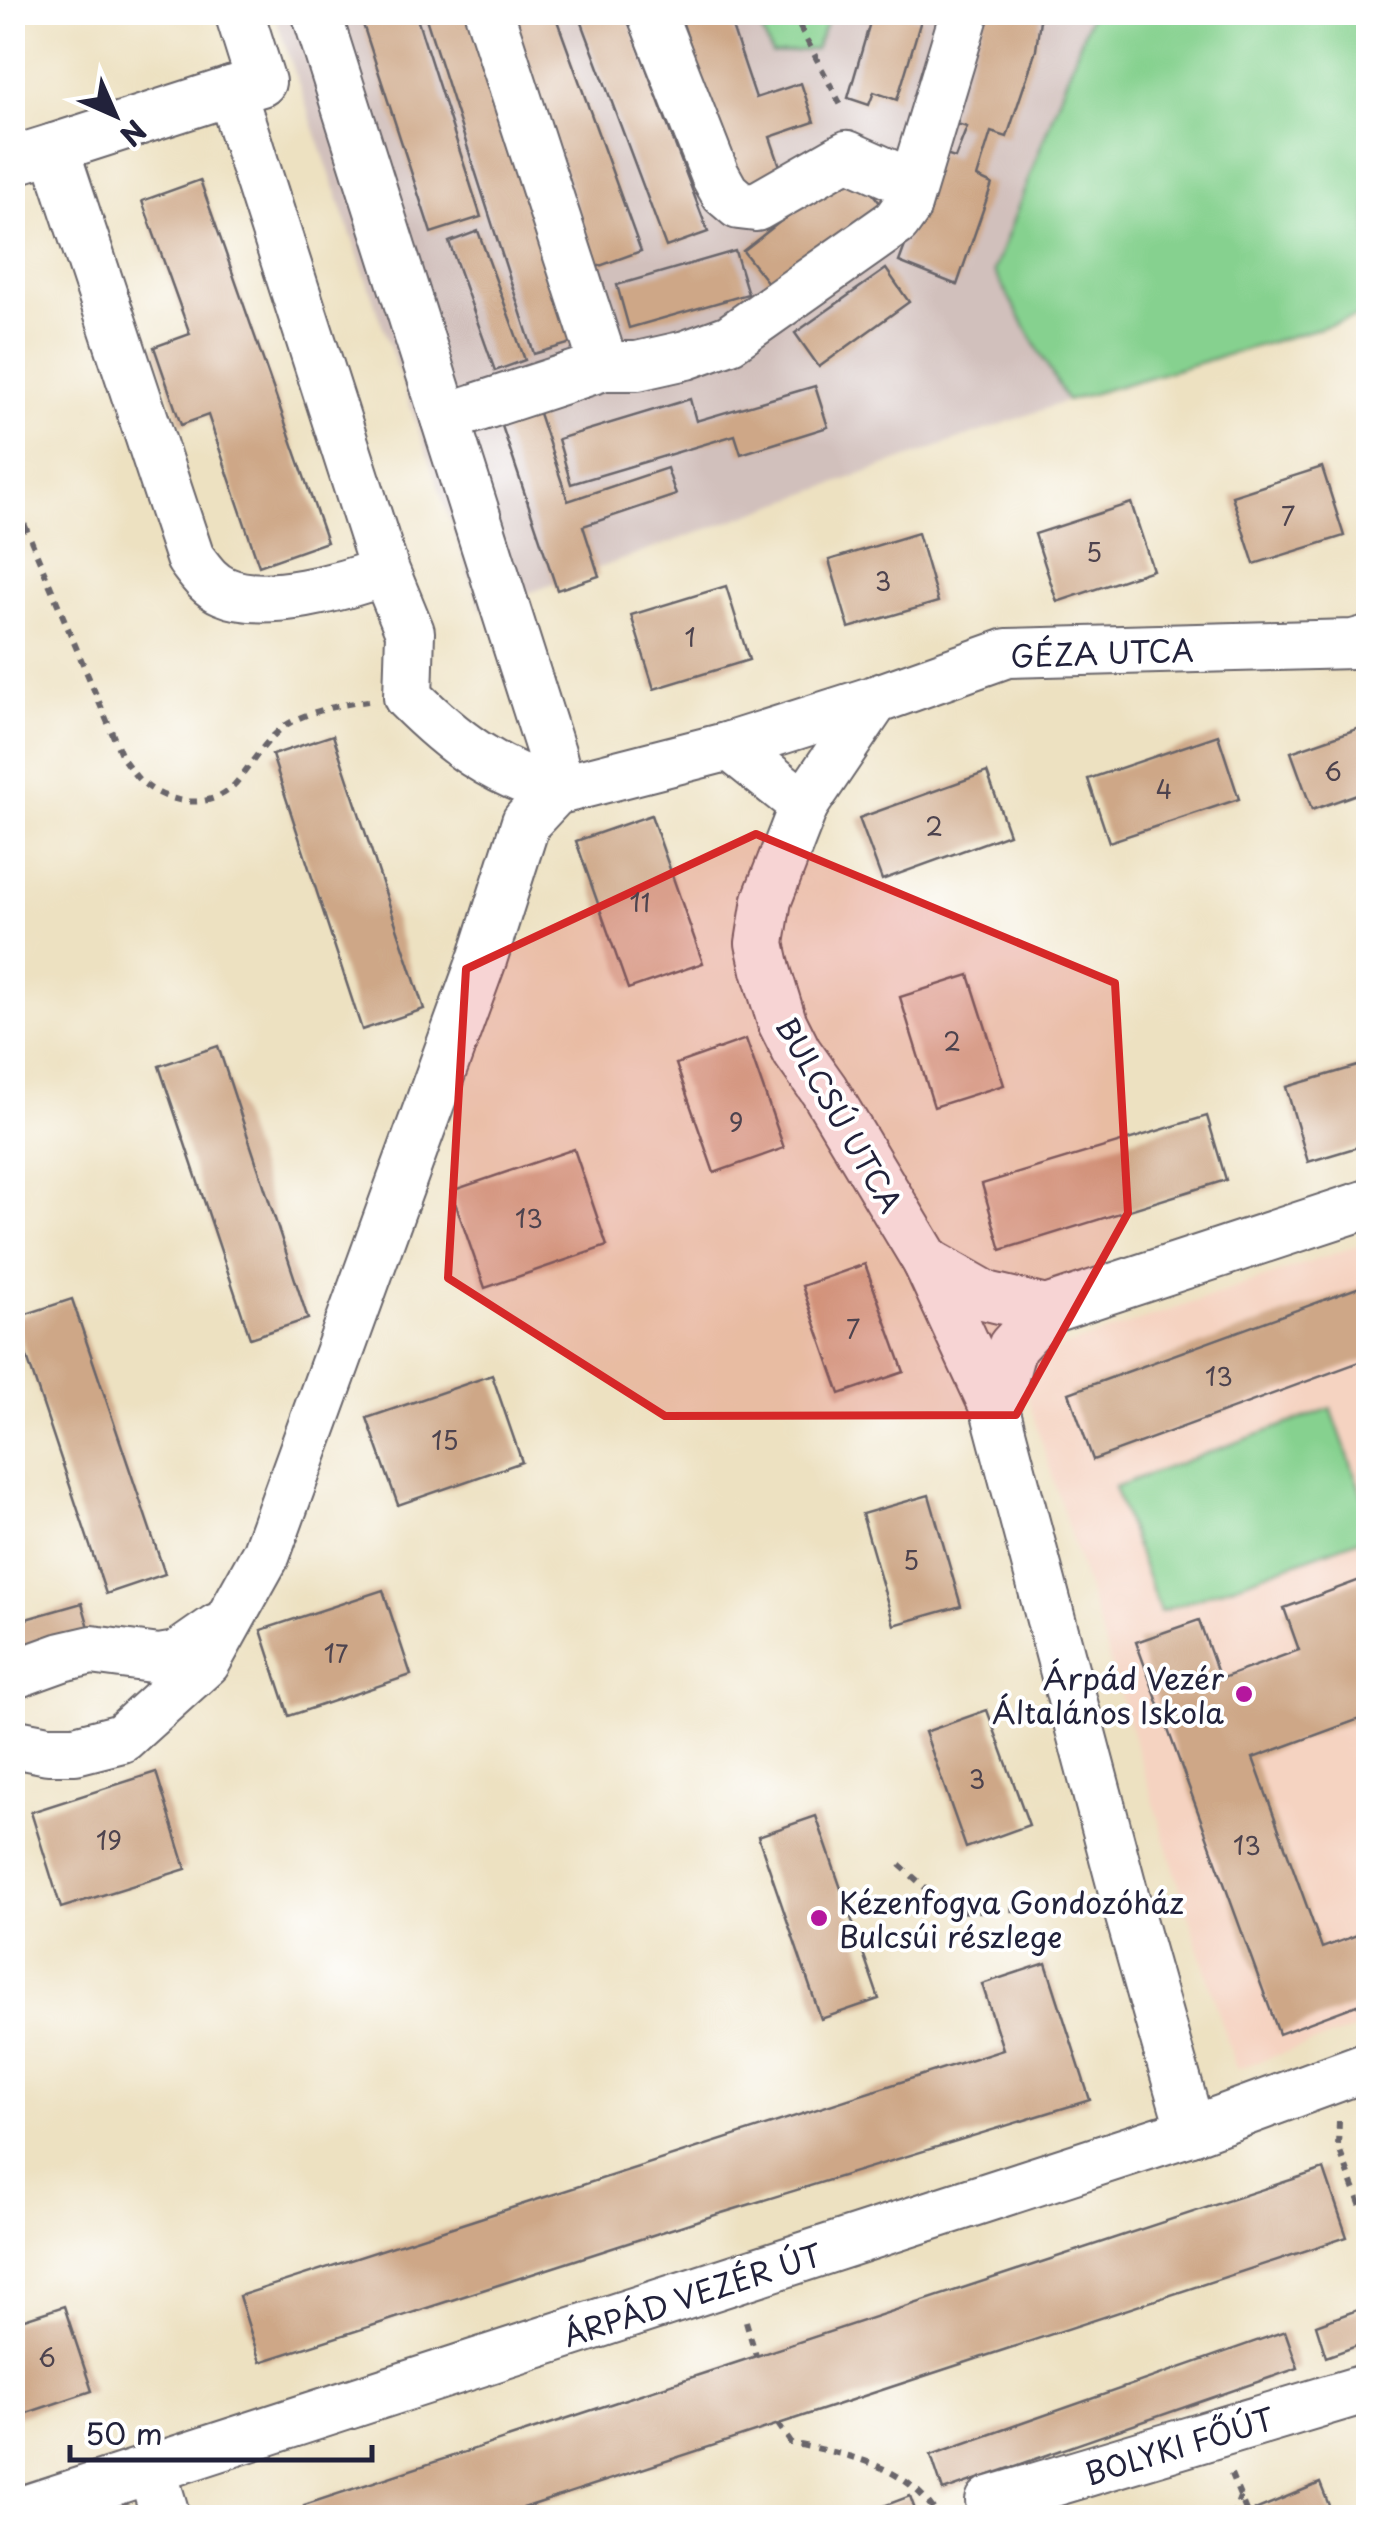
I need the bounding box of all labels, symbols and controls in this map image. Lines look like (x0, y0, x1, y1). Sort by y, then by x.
north arrow (65, 65, 165, 165)
text: N (111, 111, 157, 157)
house number: 7 (1281, 497, 1295, 535)
house number: 5 (1086, 533, 1102, 571)
house number: 3 (875, 562, 891, 600)
house number: 1 (684, 618, 696, 656)
street label: GÉZA UTCA (1010, 626, 1194, 678)
house number: 6 (1324, 752, 1342, 790)
house number: 4 (1156, 770, 1172, 808)
house number: 2 (925, 807, 943, 845)
house number: 11 (630, 883, 650, 921)
street label: BULCSÚ UTCA (766, 1008, 914, 1220)
house number: 2 (943, 1022, 961, 1060)
house number: 9 (729, 1103, 743, 1141)
house number: 13 (515, 1199, 543, 1237)
house number: 7 (846, 1310, 860, 1348)
house number: 13 (1205, 1357, 1233, 1395)
house number: 15 (431, 1421, 459, 1459)
house number: 5 (903, 1541, 919, 1579)
house number: 17 (324, 1634, 348, 1672)
place label: Árpád Vezér Általános Iskola (992, 1655, 1225, 1734)
marker: Árpád Vezér Általános Iskola (1233, 1683, 1255, 1705)
house number: 3 (969, 1760, 985, 1798)
house number: 19 (96, 1821, 122, 1859)
house number: 13 (1233, 1826, 1261, 1864)
place label: Kézenfogva Gondozóház Bulcsúi részlege (839, 1879, 1184, 1958)
marker: Kézenfogva Gondozóház Bulcsúi részlege (808, 1907, 830, 1929)
street label: ÁRPÁD VEZÉR ÚT (557, 2231, 827, 2357)
house number: 6 (38, 2338, 56, 2376)
street label: BOLYKI FŐÚT (1079, 2395, 1280, 2495)
scale bar (70, 2400, 372, 2462)
text: 50 m (85, 2410, 163, 2455)

